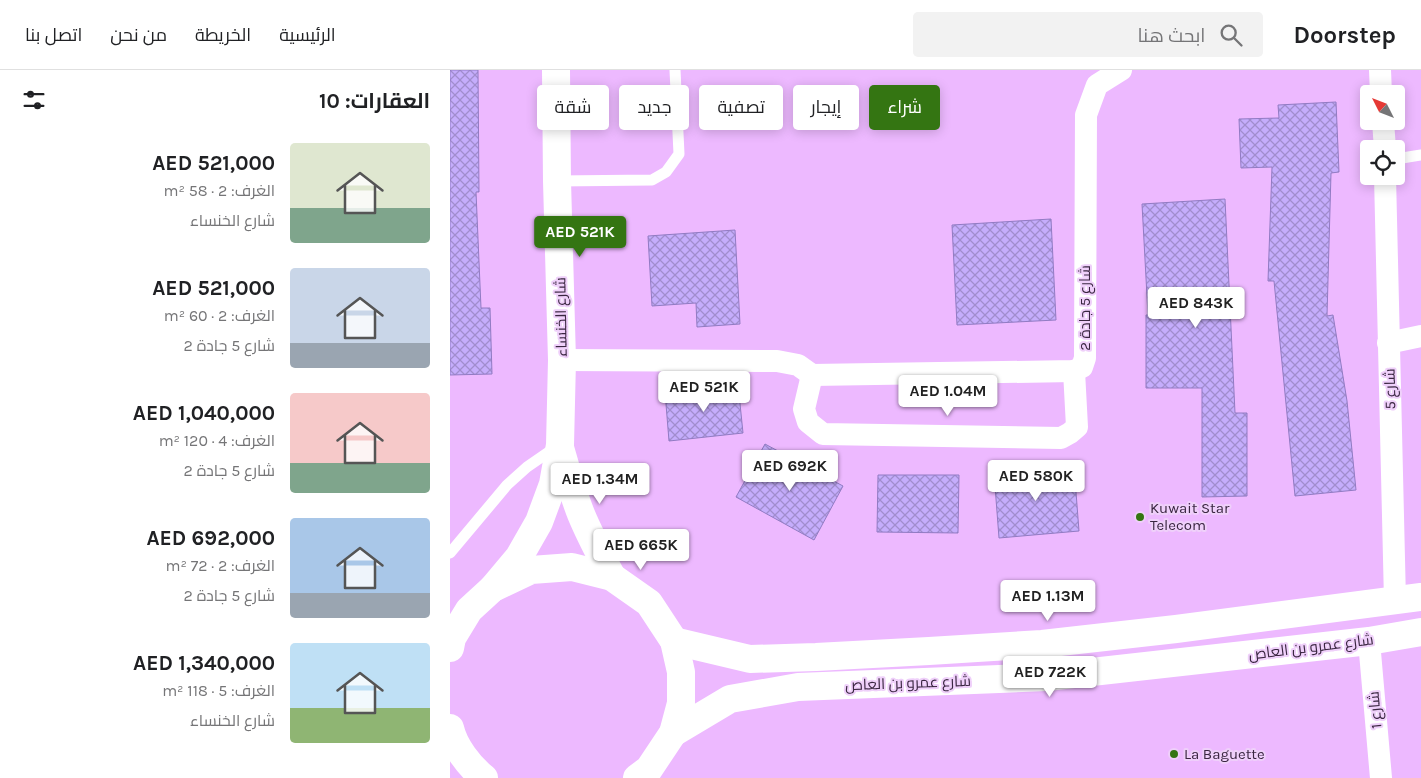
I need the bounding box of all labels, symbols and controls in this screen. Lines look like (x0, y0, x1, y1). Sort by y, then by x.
search box (913, 12, 1263, 57)
icon: search (1217, 21, 1245, 49)
text: Doorstep (1293, 21, 1396, 49)
text: اتصل بنا (25, 24, 82, 46)
text: من نحن (110, 24, 167, 46)
text: الخريطة (195, 24, 251, 46)
text: الرئيسية (279, 24, 336, 46)
text: ابحث هنا (1137, 25, 1205, 47)
chip: شقة (537, 85, 609, 130)
chip: جديد (619, 85, 689, 130)
chip: تصفية (699, 85, 783, 130)
chip: إيجار (793, 85, 859, 130)
chip: شراء (869, 85, 940, 130)
north arrow (1360, 85, 1405, 130)
map controls (1360, 85, 1405, 185)
icon: filters (20, 86, 48, 114)
text: العقارات: 10 (319, 89, 430, 113)
button: locate (1360, 140, 1405, 185)
text: AED 521,000 (152, 151, 275, 175)
icon: home (330, 163, 390, 223)
text: الغرف: 2 · 58 m² (163, 181, 275, 200)
text: شارع الخنساء (190, 211, 275, 230)
pin: AED 521K (528, 216, 632, 258)
text: AED 521K (545, 222, 615, 241)
street label: شارع 5 جادة 2 (1076, 265, 1096, 351)
text: AED 521,000 (152, 276, 275, 300)
street label: شارع الخنساء (551, 277, 573, 357)
pin: AED 843K (1144, 286, 1248, 329)
icon: home (330, 288, 390, 348)
text: AED 843K (1159, 293, 1233, 312)
text: الغرف: 2 · 60 m² (164, 306, 275, 325)
text: شارع 5 جادة 2 (184, 336, 275, 355)
street label: شارع 5 (1381, 368, 1401, 410)
pin: AED 521K (652, 370, 756, 413)
pin: AED 1.04M (891, 374, 1005, 417)
text: AED 521K (669, 377, 739, 396)
text: AED 1.04M (909, 381, 987, 400)
text: AED 1,040,000 (133, 401, 275, 425)
icon: home (330, 413, 390, 473)
text: الغرف: 4 · 120 m² (159, 431, 275, 450)
pin: AED 692K (738, 450, 842, 492)
text: AED 692K (753, 456, 827, 475)
pin: AED 580K (984, 460, 1088, 502)
text: شارع 5 جادة 2 (184, 461, 275, 480)
pin: AED 1.34M (543, 462, 657, 505)
text: AED 580K (999, 466, 1073, 485)
text: AED 1.34M (561, 469, 639, 488)
place label: Kuwait Star Telecom (1150, 499, 1230, 534)
marker: Kuwait Star Telecom (1134, 511, 1146, 523)
text: AED 692,000 (146, 526, 275, 550)
pin: AED 665K (589, 528, 693, 571)
text: AED 665K (604, 535, 678, 554)
icon: home (330, 538, 390, 598)
text: الغرف: 2 · 72 m² (166, 556, 275, 575)
pin: AED 1.13M (991, 580, 1105, 622)
text: شارع 5 جادة 2 (184, 586, 275, 605)
text: AED 1.13M (1011, 586, 1085, 605)
street label: شارع عمرو بن العاص (1247, 630, 1375, 666)
text: AED 1,340,000 (133, 651, 275, 675)
pin: AED 722K (998, 656, 1102, 698)
text: AED 722K (1014, 662, 1086, 681)
icon: home (330, 663, 390, 723)
street label: شارع عمرو بن العاص (845, 672, 971, 696)
text: الغرف: 5 · 118 m² (162, 681, 275, 700)
street label: شارع 1 (1364, 690, 1388, 730)
text: شارع الخنساء (190, 711, 275, 730)
place label: La Baguette (1184, 745, 1265, 763)
marker: La Baguette (1168, 748, 1180, 760)

